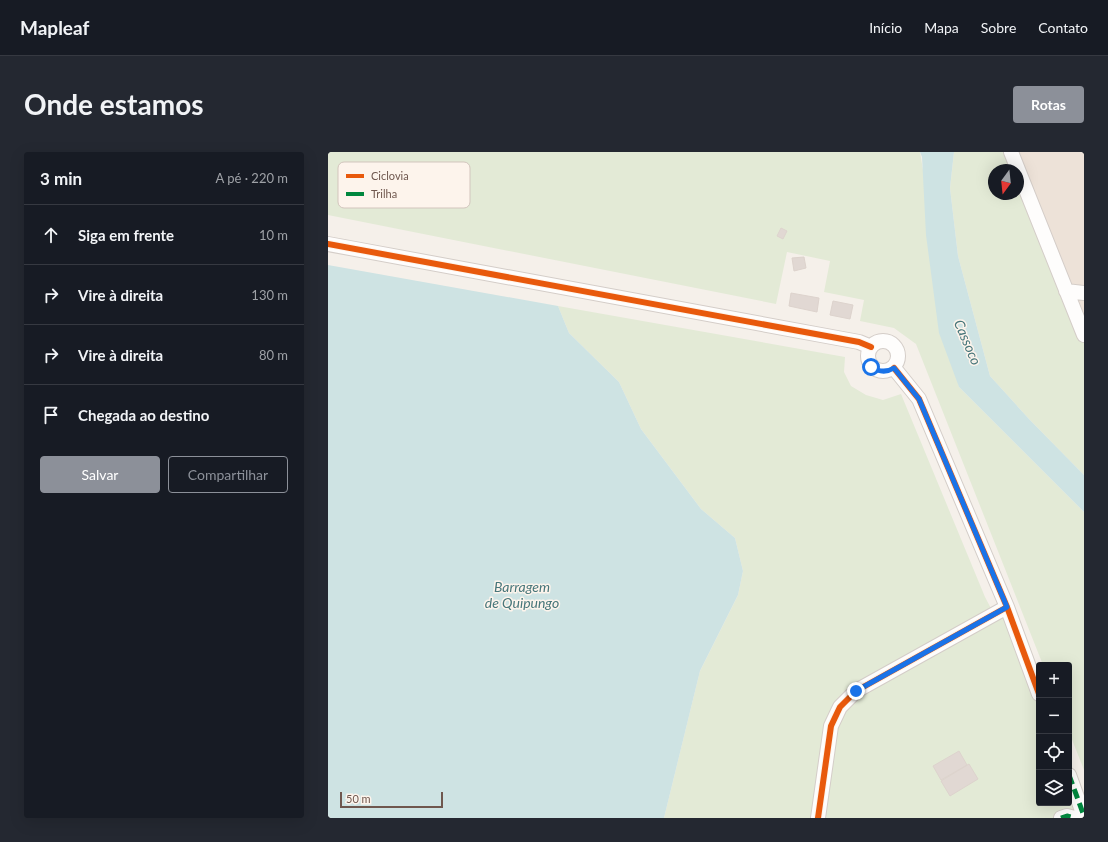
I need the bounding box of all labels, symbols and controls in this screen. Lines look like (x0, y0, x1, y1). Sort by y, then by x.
text: Mapleaf (20, 16, 89, 39)
text: Início (869, 19, 902, 36)
text: Mapa (924, 19, 959, 36)
text: Sobre (981, 19, 1016, 36)
text: Contato (1038, 19, 1088, 36)
button: Rotas (1013, 86, 1084, 123)
text: Onde estamos (24, 87, 204, 121)
legend (338, 162, 470, 208)
north arrow (988, 164, 1024, 200)
text: 3 min (40, 168, 82, 189)
text: Ciclovia (371, 169, 409, 182)
text: A pé · 220 m (215, 170, 288, 186)
text: Trilha (371, 187, 397, 200)
icon: ahead (40, 224, 62, 246)
text: Siga em frente (78, 226, 174, 244)
text: 10 m (259, 227, 288, 243)
icon: right (40, 284, 62, 306)
text: Vire à direita (78, 286, 163, 304)
text: 130 m (251, 287, 288, 303)
water label: Cassoco (951, 317, 985, 367)
icon: right (40, 344, 62, 366)
text: Vire à direita (78, 346, 163, 364)
text: 80 m (259, 347, 288, 363)
route start (862, 358, 880, 376)
icon: arrive (40, 404, 62, 426)
text: Chegada ao destino (78, 406, 209, 424)
button: Salvar (40, 456, 160, 493)
button: Compartilhar (168, 456, 288, 493)
water label: Barragem de Quipungo (485, 578, 559, 611)
map controls (1036, 662, 1072, 806)
button: + (1036, 662, 1072, 698)
route end (847, 682, 865, 700)
button: − (1036, 698, 1072, 734)
button: locate (1036, 734, 1072, 770)
button: layers (1036, 770, 1072, 806)
scale bar (340, 790, 443, 809)
text: 50 m (346, 792, 371, 805)

